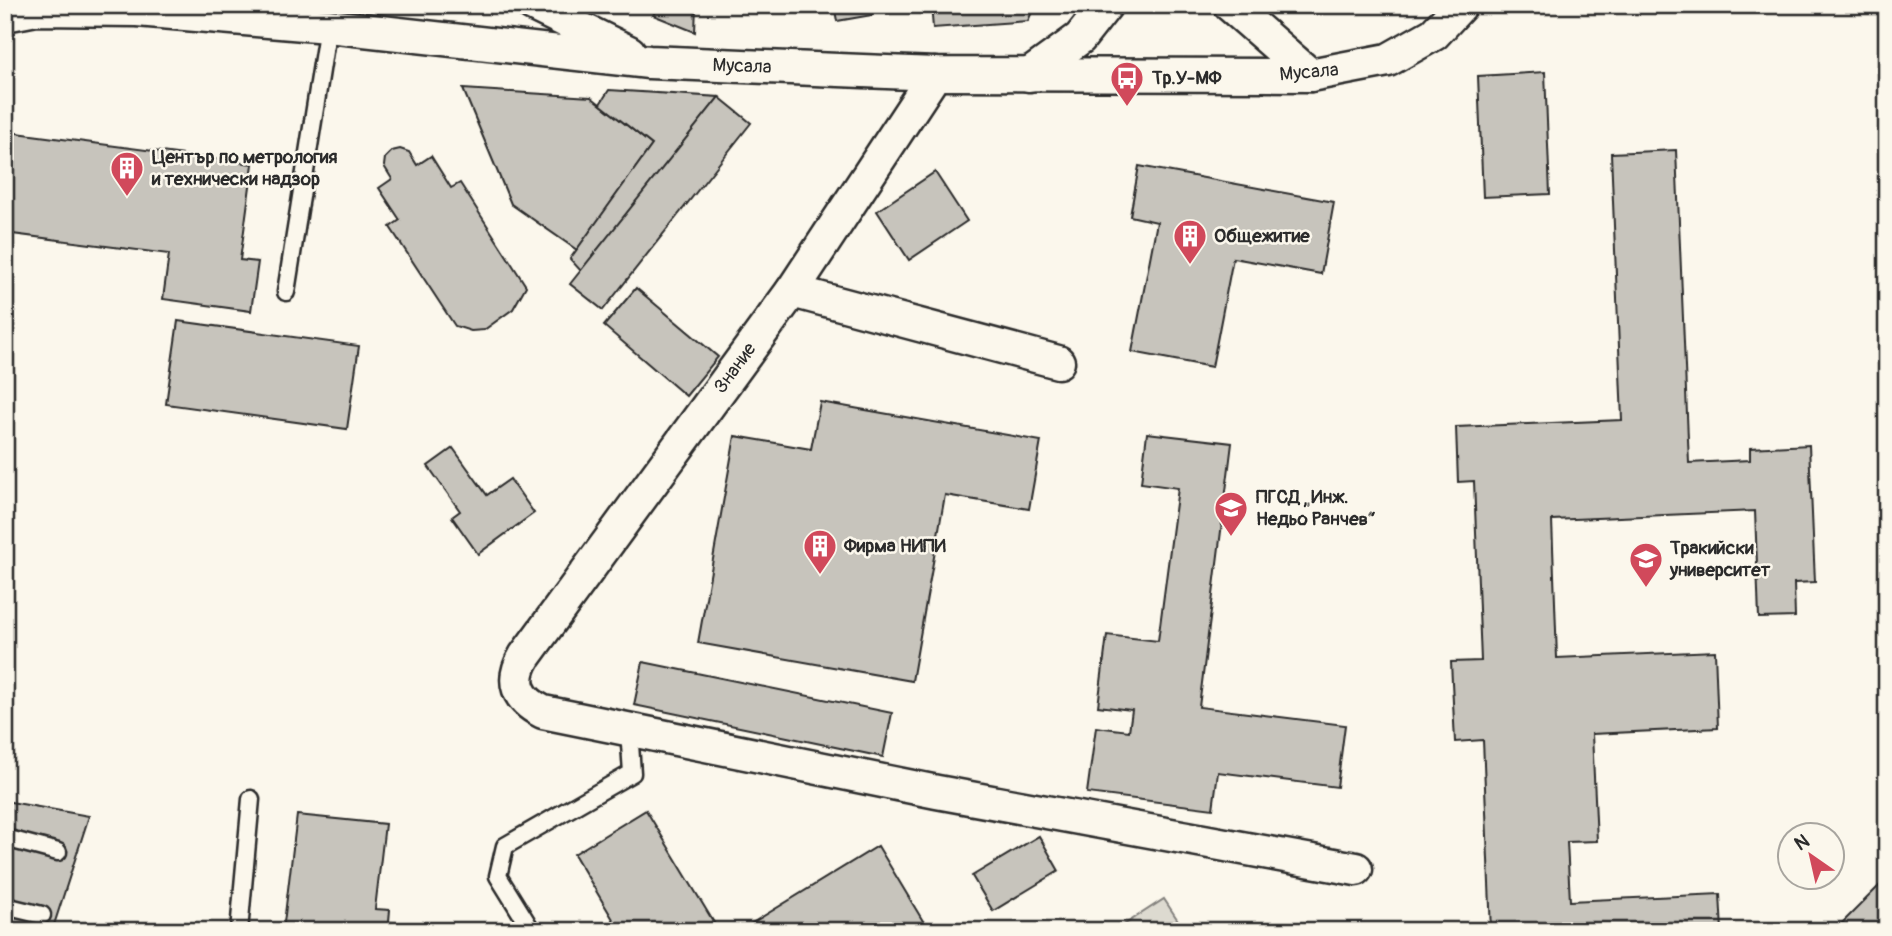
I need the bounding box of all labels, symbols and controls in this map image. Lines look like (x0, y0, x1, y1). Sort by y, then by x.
street label: Мусала (712, 53, 772, 79)
street label: Мусала (1279, 57, 1340, 87)
bus stop icon: Тр.У-МФ (1108, 59, 1146, 108)
place label: Тр.У-МФ (1151, 66, 1222, 90)
place label: Център по метрология и технически надзор (151, 145, 337, 191)
building icon: Център по метрология и технически надзор (108, 149, 146, 198)
building icon: Общежитие (1171, 217, 1209, 266)
place label: Общежитие (1214, 224, 1310, 248)
street label: Знание (709, 337, 762, 398)
place label: ПГСД „Инж. Недьо Ранчев“ (1256, 485, 1376, 531)
school or university icon: ПГСД „Инж. Недьо Ранчев“ (1212, 489, 1250, 538)
building icon: Фирма НИПИ (801, 527, 839, 576)
place label: Фирма НИПИ (843, 534, 946, 558)
place label: Тракийски университет (1669, 536, 1771, 582)
school or university icon: Тракийски университет (1627, 540, 1665, 589)
north arrow (1776, 820, 1846, 890)
text: N (1790, 829, 1814, 856)

